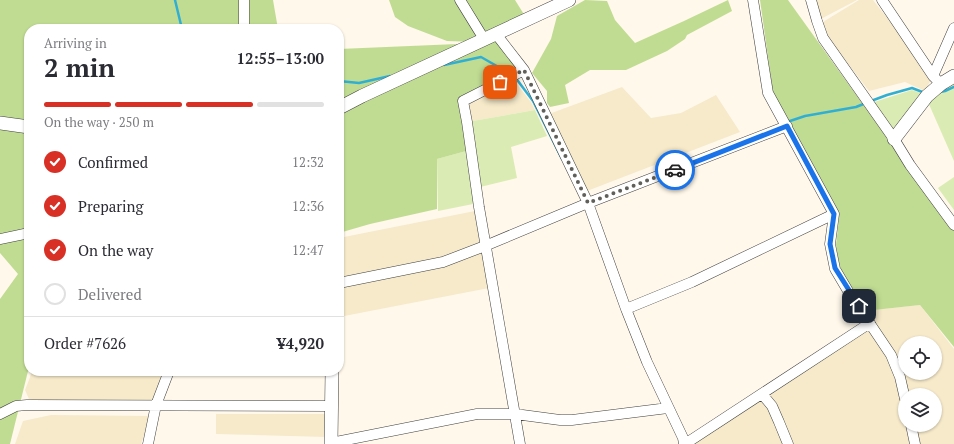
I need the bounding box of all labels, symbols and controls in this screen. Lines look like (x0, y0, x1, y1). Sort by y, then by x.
text: Arriving in (44, 34, 107, 52)
text: 12:55–13:00 (237, 48, 324, 68)
text: 2 min (44, 50, 115, 84)
pin (483, 65, 517, 99)
icon: bag (489, 71, 511, 93)
text: On the way · 250 m (44, 113, 154, 131)
courier (655, 150, 695, 190)
icon: check (44, 151, 66, 173)
text: Confirmed (78, 152, 148, 172)
text: 12:32 (292, 153, 324, 171)
icon: car (664, 159, 686, 181)
icon: check (44, 195, 66, 217)
text: Preparing (78, 196, 143, 216)
text: 12:36 (292, 197, 324, 215)
icon: check (44, 239, 66, 261)
text: On the way (78, 240, 153, 260)
text: 12:47 (292, 241, 324, 259)
text: Delivered (78, 284, 142, 304)
pin (842, 289, 876, 323)
icon: home (848, 295, 870, 317)
text: Order #7626 (44, 333, 126, 353)
text: ¥4,920 (277, 333, 324, 353)
map controls (898, 336, 942, 432)
button: locate (898, 336, 942, 380)
button: layers (898, 388, 942, 432)

